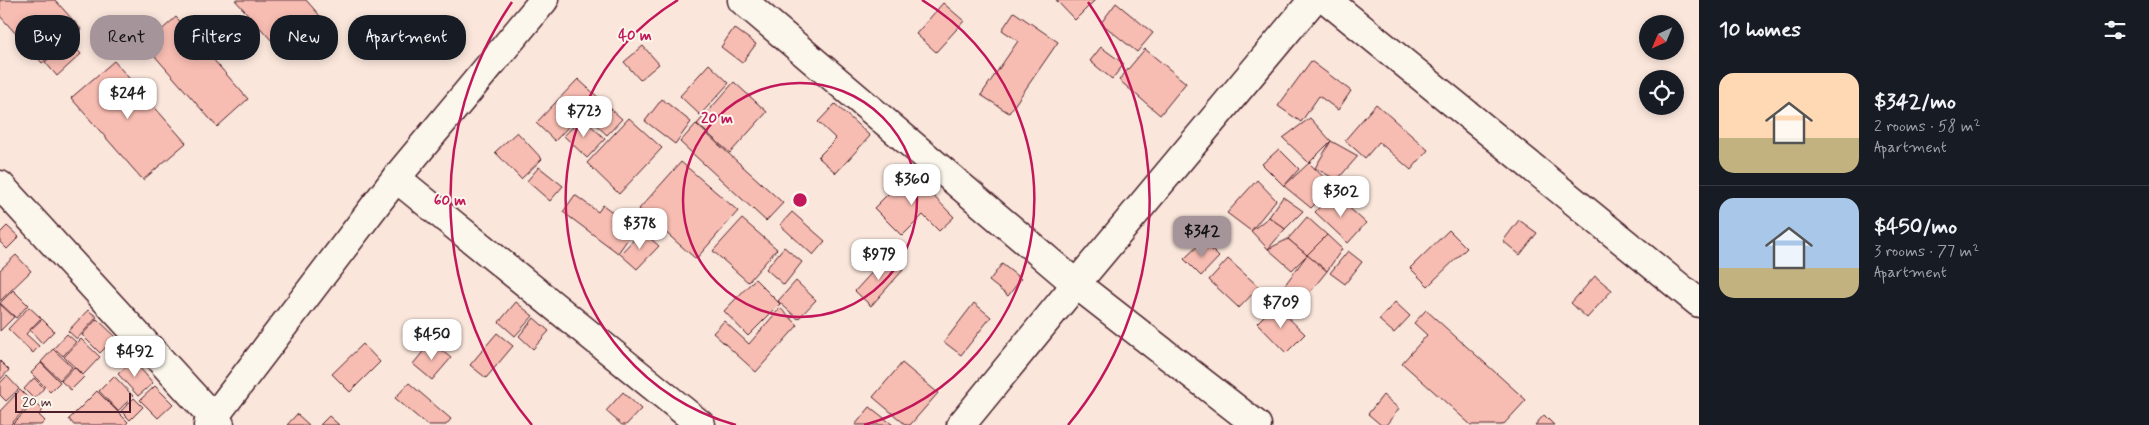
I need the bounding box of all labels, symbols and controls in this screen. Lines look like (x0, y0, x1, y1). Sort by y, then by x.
chip: Buy (15, 15, 80, 60)
chip: Rent (90, 15, 164, 60)
chip: Filters (174, 15, 260, 60)
chip: New (270, 15, 338, 60)
chip: Apartment (348, 15, 466, 60)
north arrow (1639, 15, 1684, 60)
map controls (1639, 15, 1684, 115)
text: 10 homes (1719, 16, 1801, 44)
icon: filters (2101, 16, 2129, 44)
text: 40 m (618, 26, 652, 46)
button: locate (1639, 70, 1684, 115)
pin: $244 (98, 78, 158, 120)
text: $244 (110, 83, 146, 104)
text: $342/mo (1874, 88, 1956, 116)
icon: home (1759, 93, 1819, 153)
pin: $723 (554, 96, 614, 138)
text: $723 (567, 101, 601, 122)
text: 20 m (701, 109, 733, 129)
text: 2 rooms · 58 m² (1874, 116, 1980, 137)
text: Apartment (1874, 137, 1947, 158)
pin: $360 (882, 164, 942, 206)
text: $360 (894, 169, 930, 190)
pin: $302 (1311, 176, 1371, 218)
text: $302 (1323, 181, 1359, 202)
text: 60 m (434, 191, 466, 211)
centre of rings (791, 191, 809, 209)
pin: $378 (610, 208, 670, 250)
text: $378 (623, 213, 657, 234)
text: $450/mo (1874, 213, 1957, 241)
pin: $342 (1172, 216, 1232, 258)
icon: home (1759, 218, 1819, 278)
text: $342 (1184, 221, 1220, 242)
pin: $979 (849, 238, 909, 281)
text: 3 rooms · 77 m² (1874, 241, 1979, 262)
text: $979 (862, 244, 896, 265)
text: Apartment (1874, 262, 1947, 283)
pin: $709 (1251, 286, 1311, 329)
text: $709 (1263, 292, 1299, 313)
pin: $450 (402, 318, 462, 361)
text: $450 (414, 324, 450, 345)
pin: $492 (105, 336, 165, 378)
text: $492 (116, 341, 154, 362)
scale bar (15, 390, 131, 413)
text: 20 m (22, 393, 52, 411)

